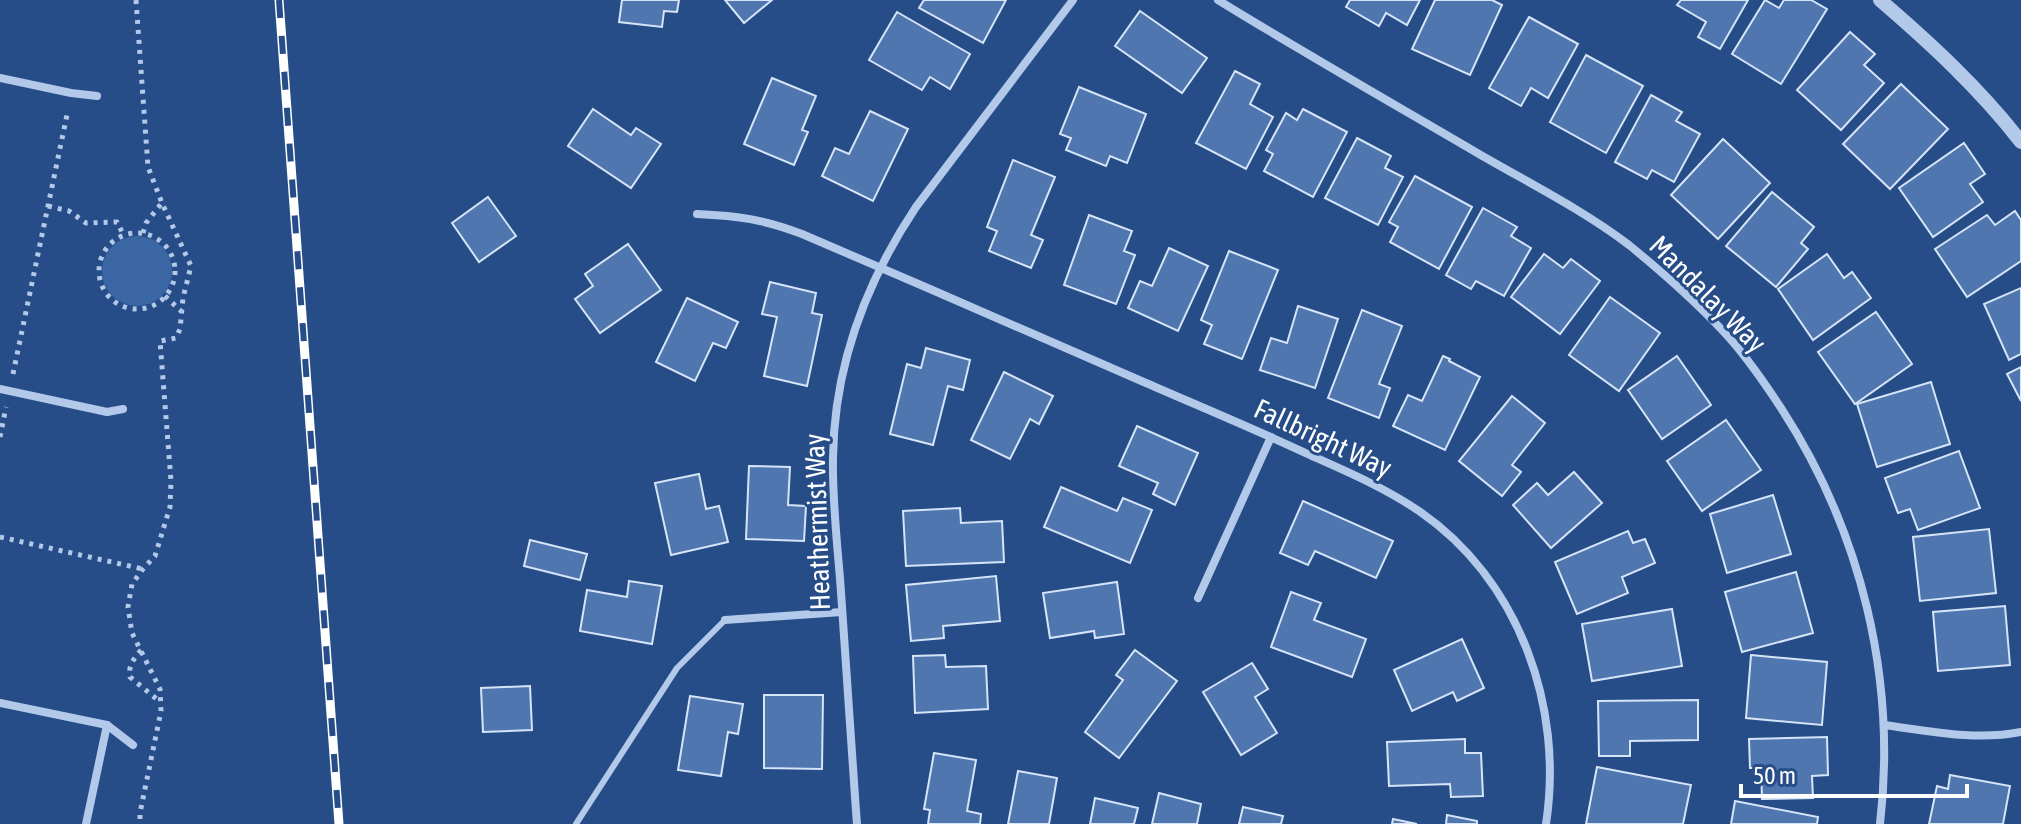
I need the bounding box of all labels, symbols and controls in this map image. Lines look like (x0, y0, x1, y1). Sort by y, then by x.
street label: Mandalay Way (1643, 229, 1773, 359)
street label: Fallbright Way (1249, 392, 1397, 484)
street label: Heathermist Way (798, 433, 836, 611)
scale bar (1741, 748, 1967, 798)
text: 50 m (1753, 762, 1796, 789)

